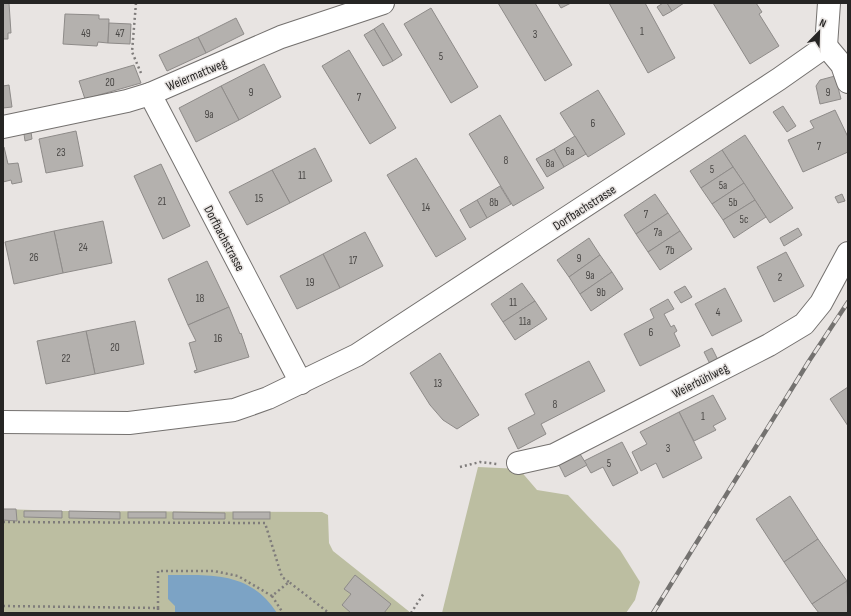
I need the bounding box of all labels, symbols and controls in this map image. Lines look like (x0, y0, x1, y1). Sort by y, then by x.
north arrow (799, 12, 839, 52)
text: N (817, 16, 828, 30)
house number: 1 (640, 25, 644, 38)
house number: 49 (81, 27, 91, 40)
house number: 47 (116, 27, 125, 40)
house number: 3 (533, 28, 538, 41)
house number: 5 (439, 50, 443, 63)
street label: Weiermattweg (164, 55, 229, 95)
house number: 20 (105, 76, 115, 89)
house number: 9 (249, 86, 254, 99)
house number: 9 (826, 86, 831, 99)
house number: 7 (357, 91, 362, 104)
house number: 9a (204, 108, 214, 121)
house number: 6 (591, 117, 596, 130)
house number: 7 (817, 140, 822, 153)
house number: 6a (565, 145, 575, 158)
house number: 23 (56, 146, 66, 159)
house number: 8 (504, 154, 509, 167)
house number: 8a (545, 157, 555, 170)
house number: 5 (710, 163, 714, 176)
house number: 11 (298, 169, 306, 182)
house number: 5a (719, 179, 727, 192)
street label: Dorfbachstrasse (550, 181, 619, 234)
house number: 15 (255, 192, 263, 205)
house number: 21 (158, 195, 166, 208)
house number: 8b (489, 196, 499, 209)
house number: 5b (729, 196, 738, 209)
house number: 14 (422, 201, 431, 214)
street label: Dorfbachstrasse (200, 203, 248, 274)
house number: 7 (644, 208, 649, 221)
house number: 5c (740, 213, 748, 226)
house number: 7a (654, 226, 662, 239)
house number: 24 (78, 241, 88, 254)
house number: 7b (666, 244, 675, 257)
house number: 26 (29, 251, 39, 264)
house number: 9 (577, 252, 582, 265)
house number: 17 (349, 254, 358, 267)
house number: 9a (585, 269, 595, 282)
house number: 2 (778, 271, 783, 284)
house number: 19 (306, 276, 314, 289)
house number: 9b (596, 286, 606, 299)
house number: 18 (196, 292, 205, 305)
house number: 11 (509, 296, 517, 309)
house number: 4 (716, 306, 721, 319)
house number: 11a (519, 315, 531, 328)
house number: 6 (649, 326, 654, 339)
house number: 16 (214, 332, 223, 345)
house number: 20 (110, 341, 120, 354)
house number: 22 (61, 352, 71, 365)
street label: Weierbühlweg (670, 360, 731, 402)
house number: 13 (434, 377, 443, 390)
house number: 8 (553, 398, 558, 411)
house number: 1 (701, 410, 705, 423)
house number: 3 (666, 442, 671, 455)
house number: 5 (607, 457, 611, 470)

